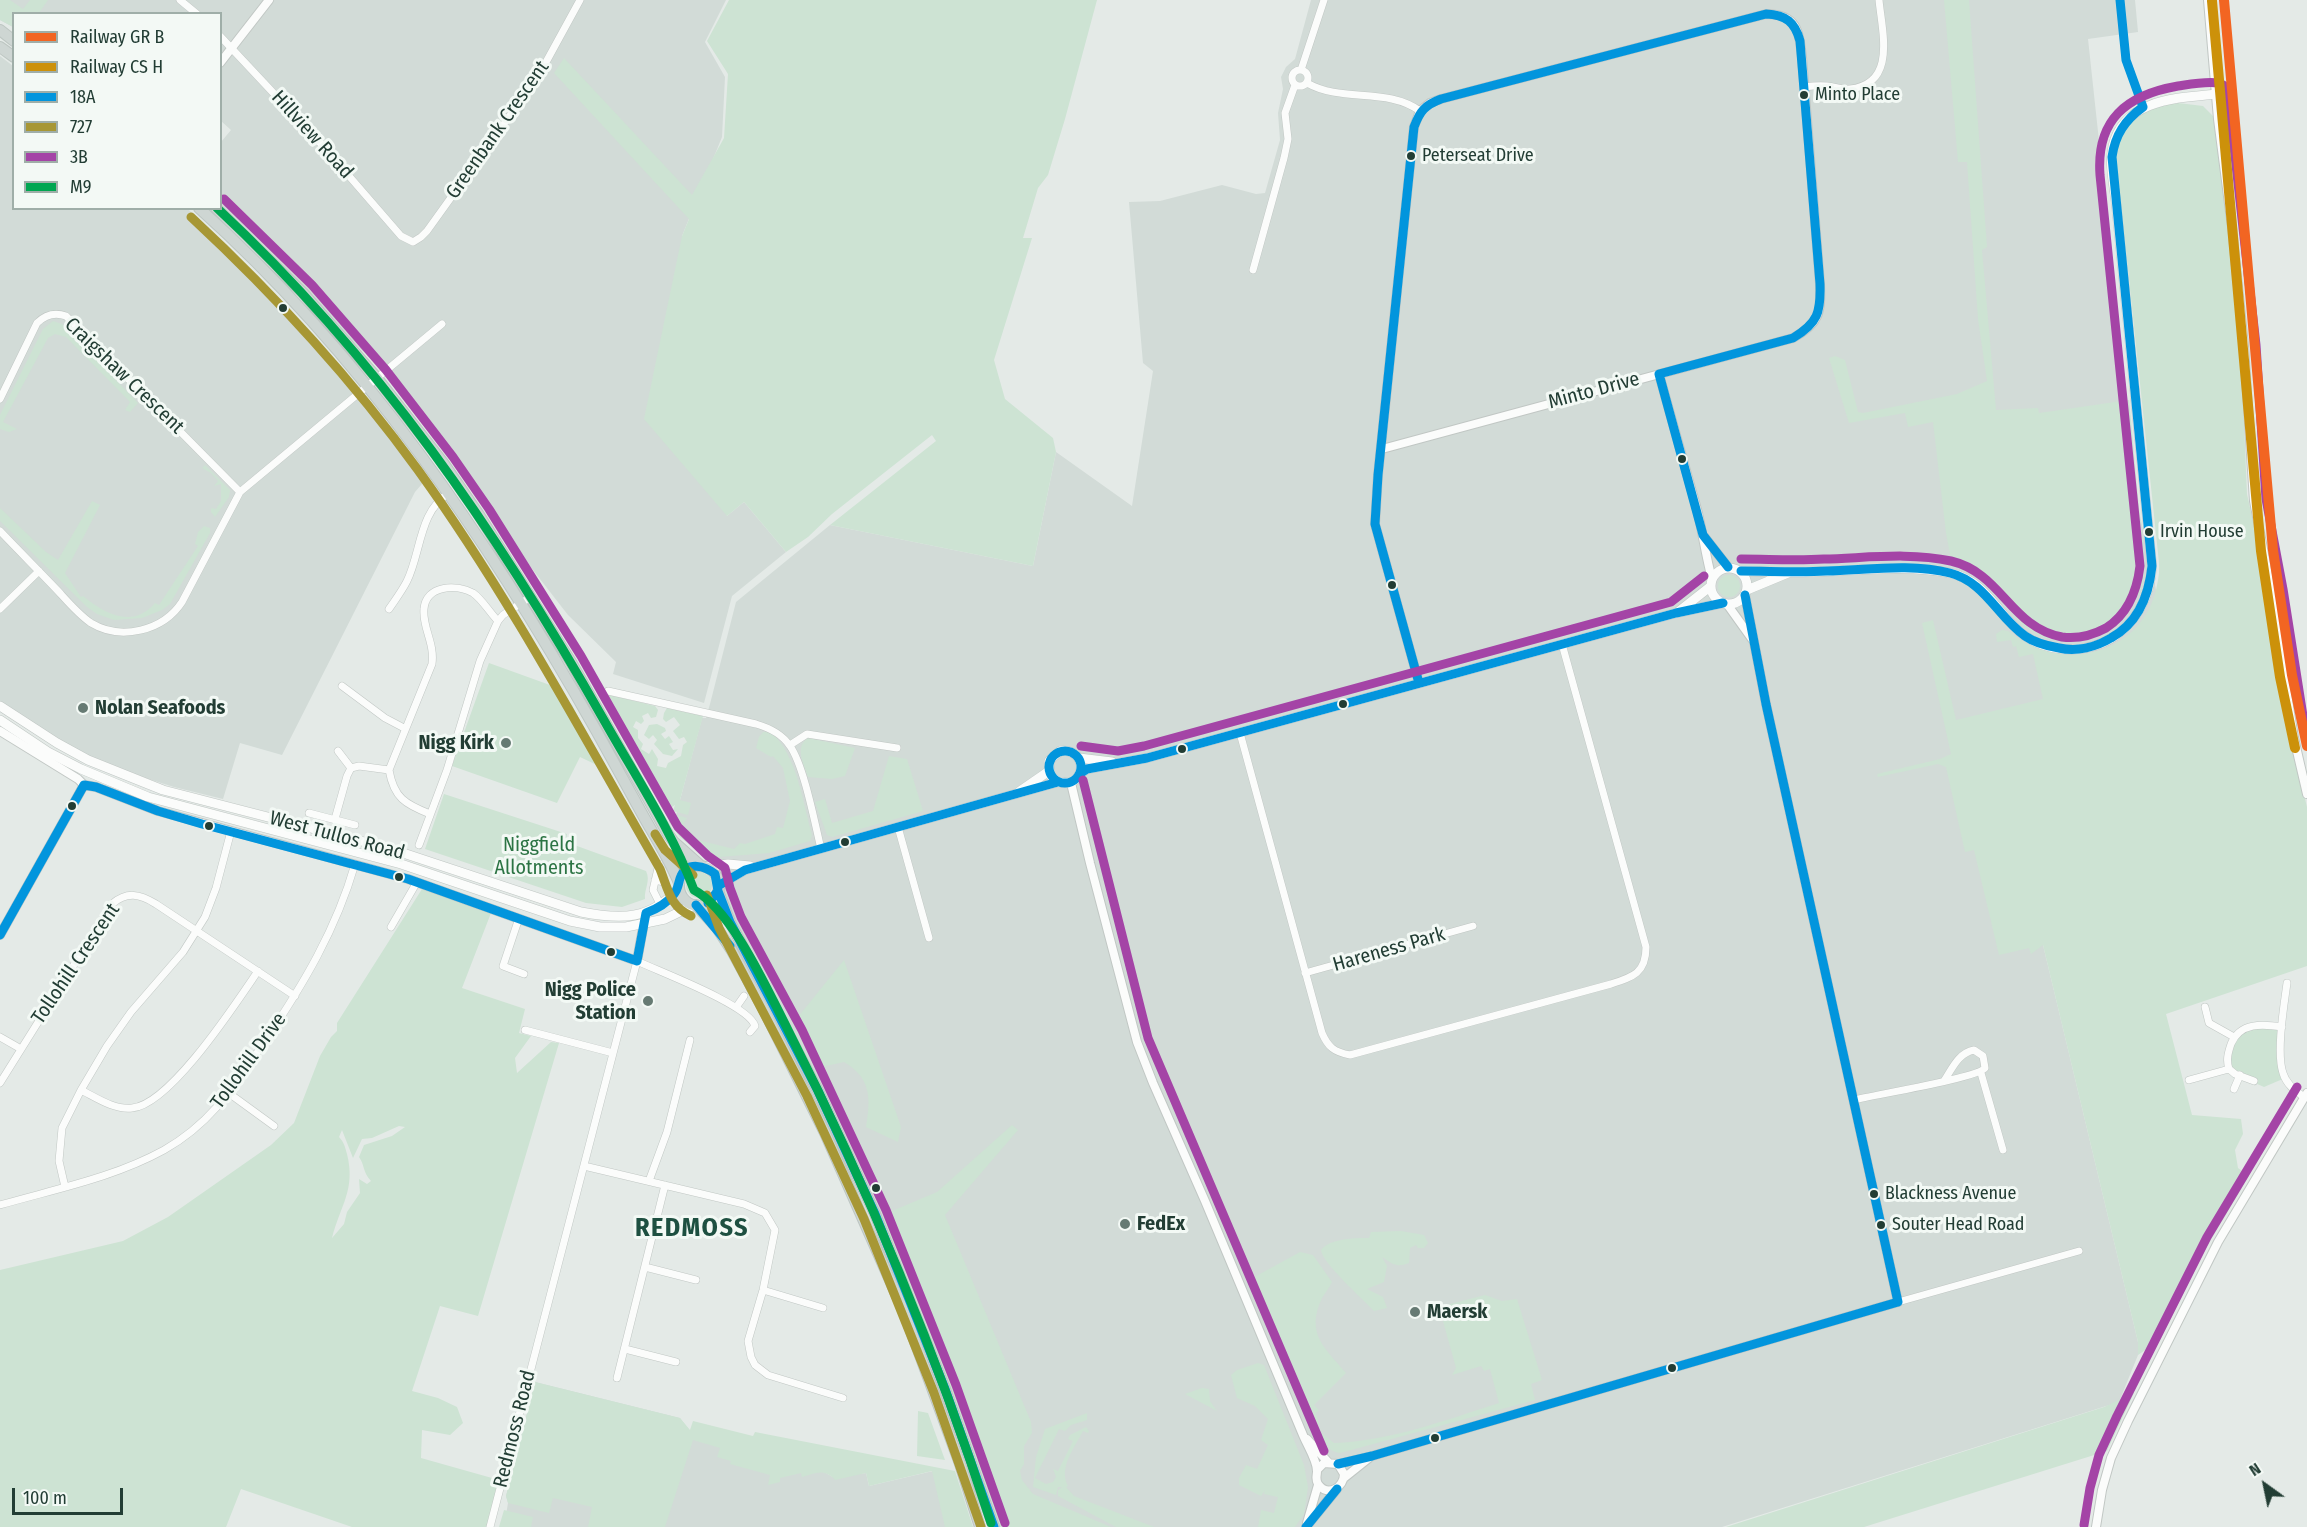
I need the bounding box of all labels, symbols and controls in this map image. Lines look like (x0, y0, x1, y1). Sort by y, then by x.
legend (12, 12, 222, 210)
text: Railway GR B (70, 26, 164, 48)
text: Railway CS H (70, 56, 163, 78)
street label: Greenbank Crescent (441, 56, 555, 204)
place label: Minto Place (1815, 84, 1900, 106)
text: 18A (70, 86, 96, 108)
street label: Hillview Road (266, 86, 358, 184)
marker: Minto Place (1798, 89, 1810, 101)
text: 727 (70, 116, 92, 138)
place label: Peterseat Drive (1422, 145, 1534, 167)
text: 3B (70, 146, 88, 168)
marker: Peterseat Drive (1405, 150, 1417, 162)
text: M9 (70, 176, 91, 198)
unlabelled marker (277, 302, 289, 314)
street label: Craigshaw Crescent (59, 313, 189, 439)
street label: Minto Drive (1546, 367, 1642, 415)
unlabelled marker (1676, 453, 1688, 465)
place label: Irvin House (2160, 521, 2244, 543)
marker: Irvin House (2143, 526, 2155, 538)
unlabelled marker (1386, 579, 1398, 591)
place label: Nolan Seafoods (95, 696, 225, 720)
unlabelled marker (1337, 698, 1349, 710)
marker: Nolan Seafoods (76, 701, 90, 715)
place label: Nigg Kirk (419, 731, 494, 755)
marker: Nigg Kirk (499, 736, 513, 750)
unlabelled marker (1176, 743, 1188, 755)
unlabelled marker (66, 800, 78, 812)
street label: West Tullos Road (267, 806, 407, 866)
unlabelled marker (203, 820, 215, 832)
park label: Niggfield Allotments (495, 833, 583, 880)
unlabelled marker (839, 836, 851, 848)
unlabelled marker (393, 871, 405, 883)
street label: Tollohill Crescent (27, 899, 125, 1029)
street label: Hareness Park (1330, 923, 1448, 977)
unlabelled marker (605, 946, 617, 958)
place label: Nigg Police Station (545, 978, 636, 1025)
marker: Nigg Police Station (641, 994, 655, 1008)
street label: Tollohill Drive (206, 1008, 292, 1114)
unlabelled marker (870, 1182, 882, 1194)
place label: Blackness Avenue (1885, 1183, 2016, 1205)
marker: Blackness Avenue (1868, 1188, 1880, 1200)
place label: FedEx (1137, 1212, 1185, 1236)
district label: REDMOSS (635, 1213, 749, 1245)
place label: Souter Head Road (1892, 1214, 2024, 1236)
marker: FedEx (1118, 1217, 1132, 1231)
marker: Souter Head Road (1875, 1219, 1887, 1231)
place label: Maersk (1427, 1300, 1488, 1324)
marker: Maersk (1408, 1305, 1422, 1319)
unlabelled marker (1666, 1362, 1678, 1374)
street label: Redmoss Road (489, 1368, 541, 1490)
unlabelled marker (1429, 1432, 1441, 1444)
north arrow (2235, 1455, 2295, 1515)
text: N (2246, 1459, 2264, 1480)
scale bar (15, 1476, 126, 1514)
text: 100 m (23, 1487, 67, 1509)

